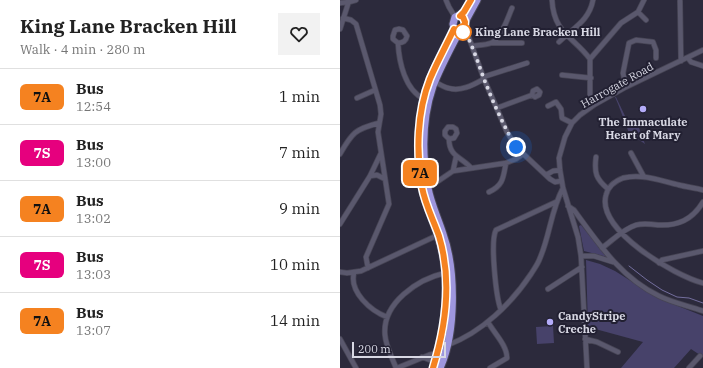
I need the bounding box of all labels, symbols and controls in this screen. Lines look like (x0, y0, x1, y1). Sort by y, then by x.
button: heart (278, 13, 320, 55)
text: King Lane Bracken Hill (20, 14, 237, 38)
marker: King Lane Bracken Hill (454, 23, 472, 41)
place label: King Lane Bracken Hill (475, 25, 601, 39)
text: Walk · 4 min · 280 m (20, 41, 145, 58)
street label: Harrogate Road (578, 59, 656, 111)
text: Bus (76, 79, 104, 98)
text: 1 min (279, 87, 320, 106)
text: 7A (33, 88, 51, 106)
text: 12:54 (76, 98, 111, 115)
marker: The Immaculate Heart of Mary (638, 104, 648, 114)
place label: The Immaculate Heart of Mary (599, 115, 687, 142)
text: Bus (76, 135, 104, 154)
your location (506, 137, 526, 157)
text: 7 min (279, 143, 320, 162)
text: 7S (33, 144, 51, 162)
text: 13:00 (76, 154, 111, 171)
line badge: 7A (402, 160, 438, 186)
text: 7A (411, 164, 429, 182)
text: Bus (76, 191, 104, 210)
text: 9 min (279, 199, 320, 218)
text: 7A (33, 200, 51, 218)
text: 13:02 (76, 210, 111, 227)
text: Bus (76, 247, 104, 266)
text: 10 min (270, 255, 320, 274)
text: 7S (33, 256, 51, 274)
text: 13:03 (76, 266, 111, 283)
text: Bus (76, 303, 104, 322)
place label: CandyStripe Creche (558, 309, 626, 336)
text: 14 min (270, 311, 320, 330)
text: 7A (33, 312, 51, 330)
marker: CandyStripe Creche (545, 317, 555, 327)
text: 13:07 (76, 322, 111, 339)
scale bar (352, 340, 446, 359)
text: 200 m (358, 342, 391, 356)

